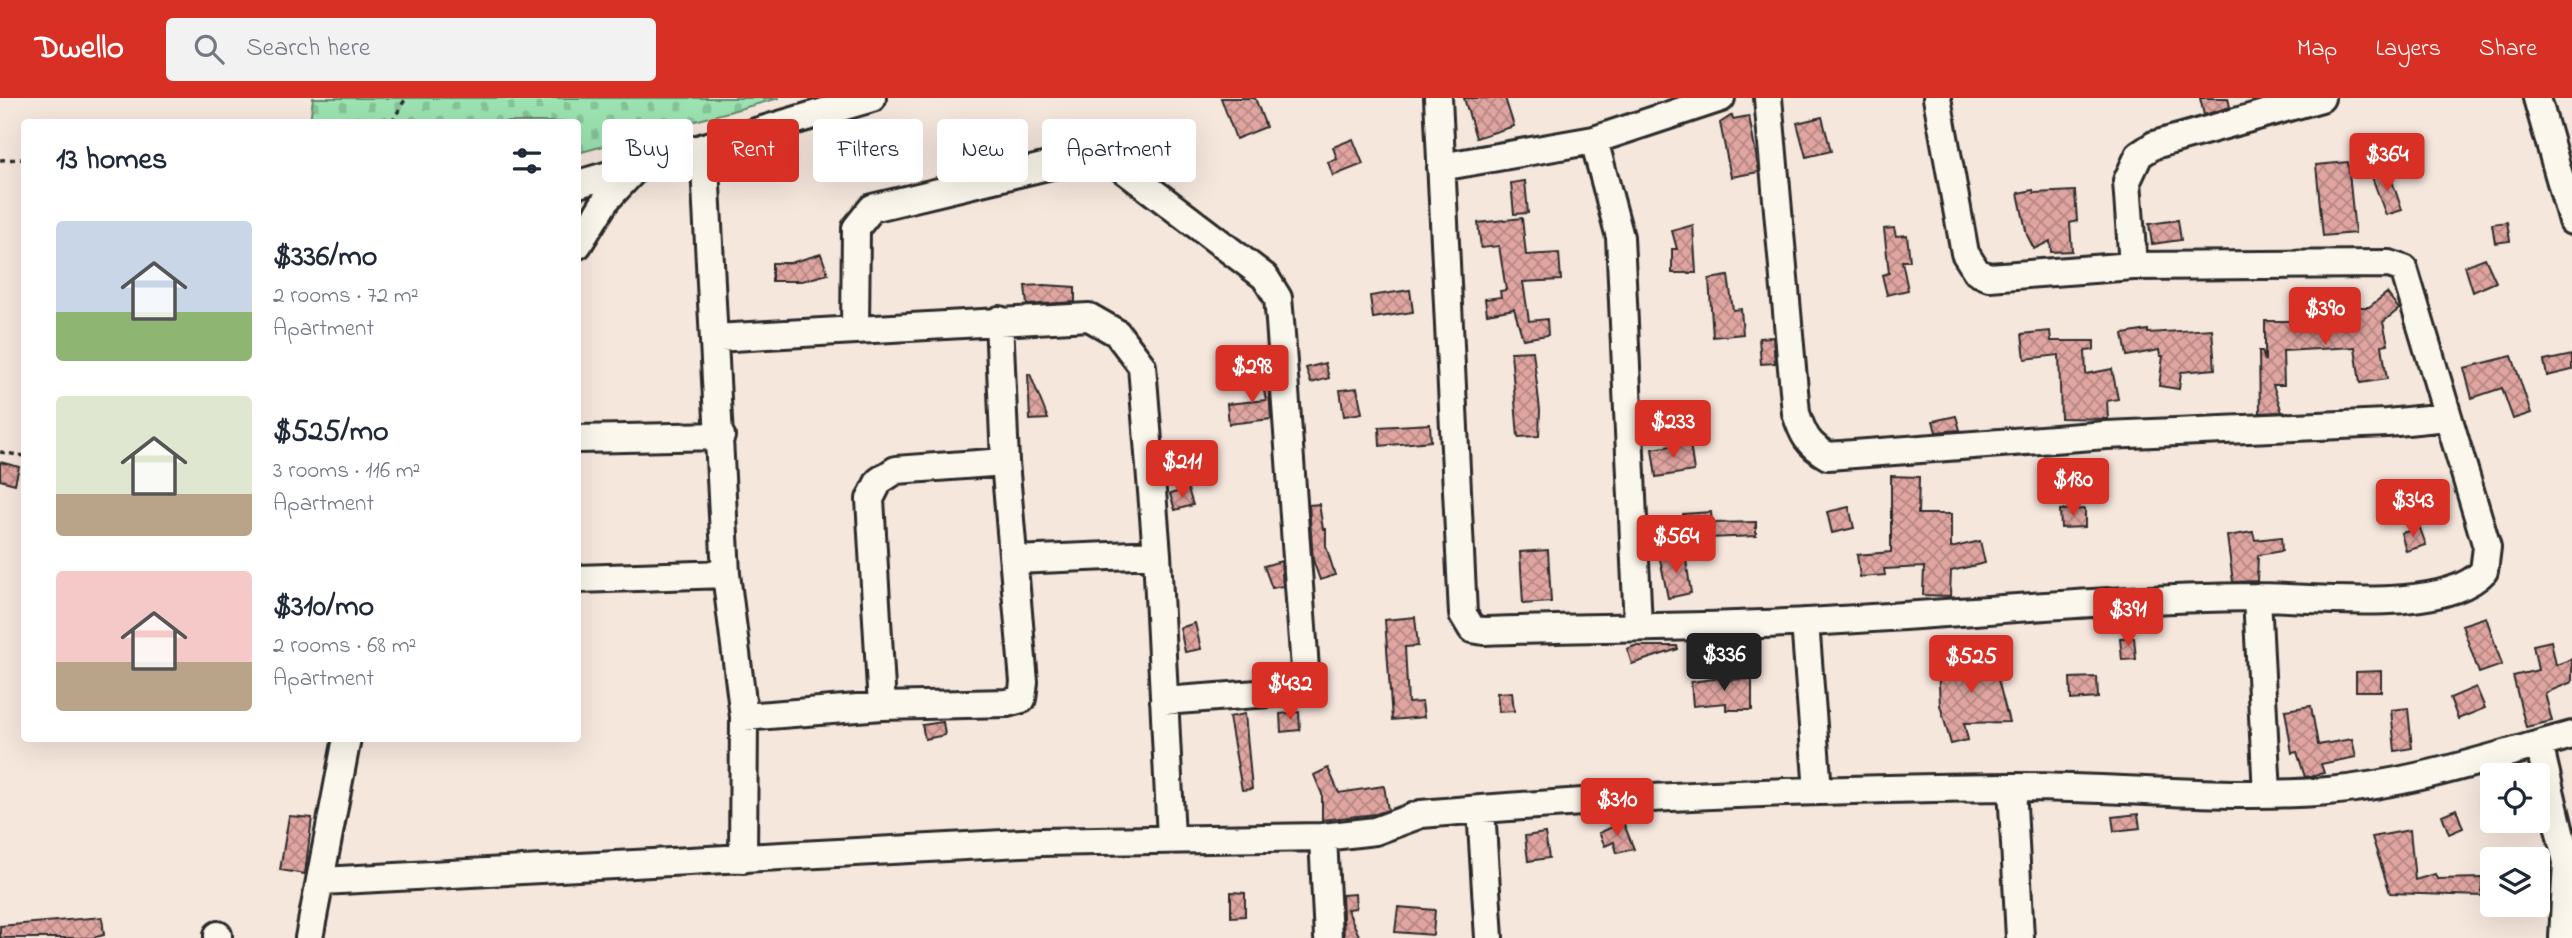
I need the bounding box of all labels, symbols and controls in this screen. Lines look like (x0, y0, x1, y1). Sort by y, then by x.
search box (166, 18, 656, 81)
text: Dwello (35, 25, 124, 73)
icon: search (190, 30, 228, 68)
text: Search here (246, 30, 370, 68)
text: Map (2297, 32, 2337, 67)
text: Layers (2375, 32, 2441, 67)
text: Share (2479, 32, 2537, 67)
chip: Buy (602, 119, 693, 182)
chip: Rent (707, 119, 799, 182)
chip: Filters (813, 119, 923, 182)
chip: New (937, 119, 1028, 182)
chip: Apartment (1042, 119, 1196, 182)
pin: $364 (2346, 134, 2428, 193)
text: 13 homes (56, 139, 167, 183)
text: $364 (2365, 139, 2409, 172)
icon: filters (508, 142, 546, 180)
text: $336/mo (273, 236, 377, 280)
icon: home (112, 249, 196, 333)
text: 2 rooms · 72 m² (273, 280, 419, 313)
pin: $390 (2284, 288, 2366, 347)
text: $390 (2305, 293, 2345, 326)
text: Apartment (273, 313, 374, 346)
pin: $298 (1211, 345, 1293, 405)
text: $298 (1232, 351, 1272, 384)
pin: $233 (1632, 400, 1714, 460)
text: $233 (1651, 406, 1695, 439)
text: $525/mo (273, 411, 389, 455)
icon: home (112, 424, 196, 508)
pin: $211 (1141, 440, 1223, 500)
text: $211 (1162, 446, 1202, 479)
text: 3 rooms · 116 m² (273, 455, 420, 488)
pin: $180 (2032, 458, 2114, 518)
text: $180 (2053, 464, 2093, 497)
pin: $343 (2372, 480, 2454, 539)
text: $343 (2392, 485, 2434, 518)
text: Apartment (273, 488, 374, 521)
pin: $564 (1635, 516, 1717, 575)
text: $564 (1653, 521, 1699, 554)
text: $310/mo (273, 586, 374, 630)
pin: $391 (2087, 588, 2169, 648)
text: $391 (2109, 594, 2147, 627)
icon: home (112, 599, 196, 683)
text: 2 rooms · 68 m² (273, 630, 416, 663)
pin: $336 (1683, 634, 1765, 693)
pin: $525 (1930, 636, 2012, 695)
text: $336 (1702, 639, 1746, 672)
text: $525 (1945, 641, 1997, 674)
pin: $432 (1249, 662, 1331, 722)
text: Apartment (273, 663, 374, 696)
text: $432 (1268, 668, 1312, 701)
map controls (2480, 763, 2550, 917)
button: locate (2480, 763, 2550, 833)
pin: $310 (1576, 778, 1658, 838)
text: $310 (1597, 784, 1637, 817)
button: layers (2480, 847, 2550, 917)

